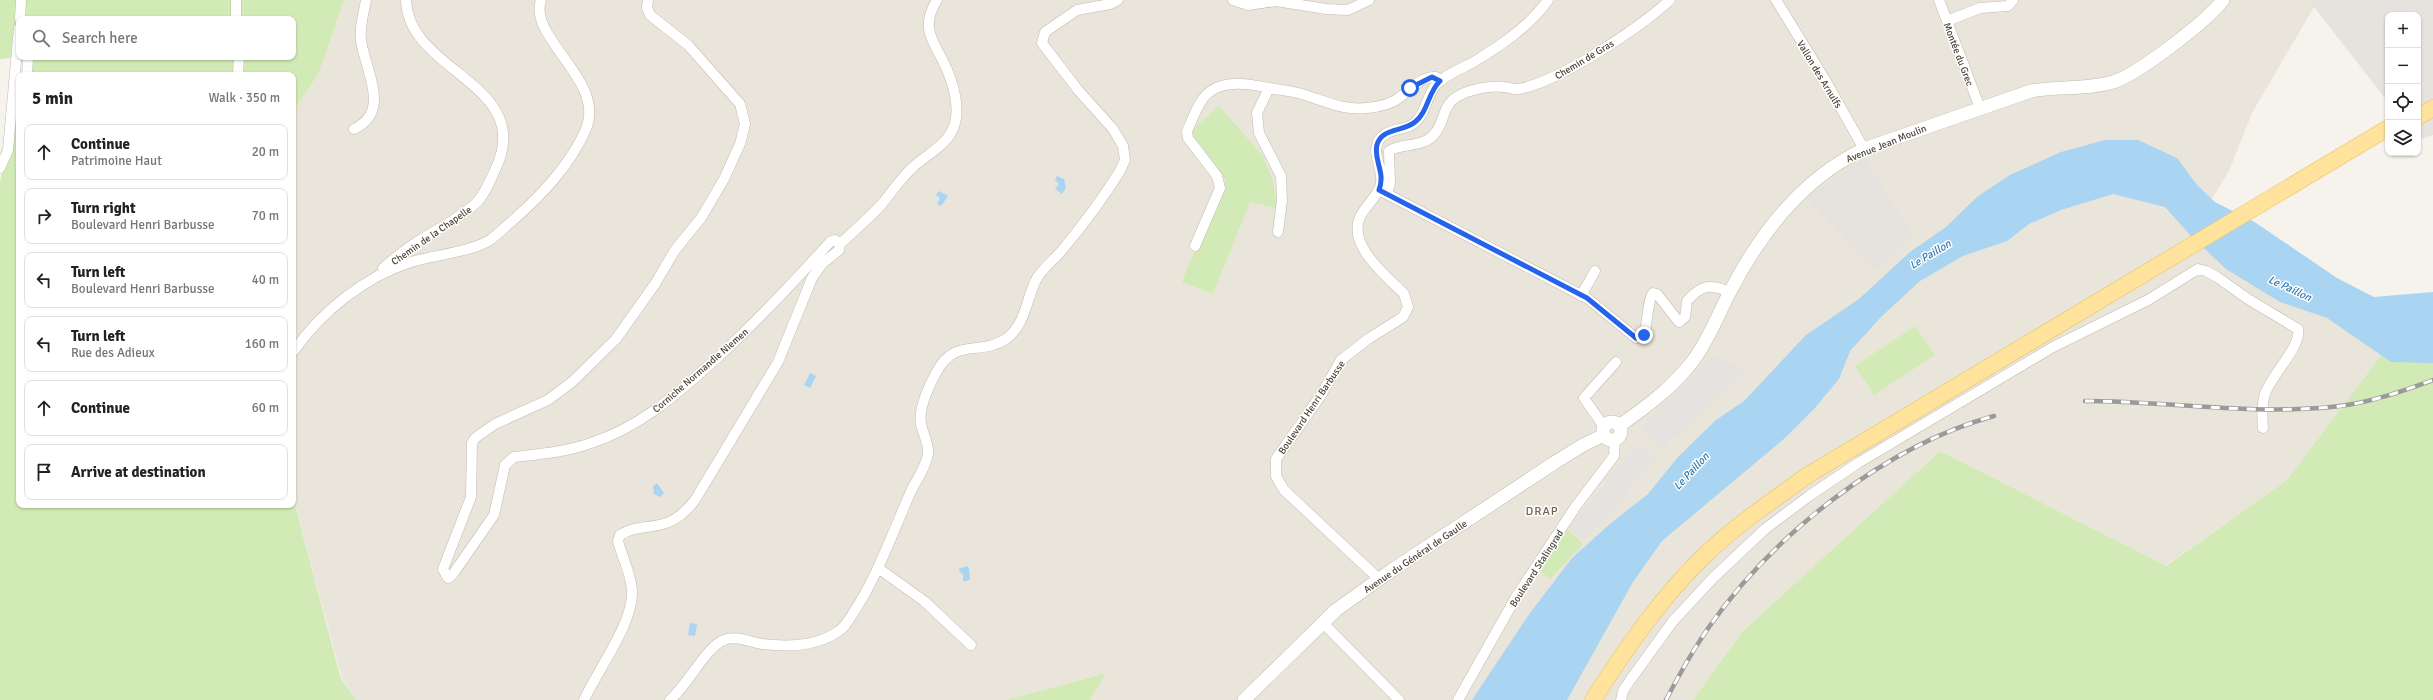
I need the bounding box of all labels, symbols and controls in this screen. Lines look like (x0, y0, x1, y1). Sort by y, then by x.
map controls (2385, 12, 2421, 156)
button: + (2385, 12, 2421, 48)
search box (16, 16, 296, 60)
street label: Montée du Grec (1940, 21, 1976, 88)
icon: search (30, 27, 52, 49)
text: Search here (62, 29, 138, 47)
street label: Chemin de Gras (1553, 37, 1617, 82)
street label: Vallon des Arnulfs (1794, 38, 1844, 111)
button: − (2385, 48, 2421, 84)
route start (1401, 79, 1419, 97)
button: locate (2385, 84, 2421, 120)
text: 5 min (32, 88, 73, 109)
text: Walk · 350 m (209, 90, 280, 106)
button: layers (2385, 120, 2421, 156)
street label: Avenue Jean Moulin (1844, 122, 1928, 166)
text: Continue (71, 135, 130, 153)
icon: ahead (33, 141, 55, 163)
text: 20 m (252, 144, 279, 160)
text: Patrimoine Haut (71, 153, 162, 169)
text: Turn right (71, 199, 136, 217)
street label: Chemin de la Chapelle (389, 204, 474, 268)
icon: right (33, 205, 55, 227)
text: 70 m (252, 208, 279, 224)
text: Boulevard Henri Barbusse (71, 217, 215, 233)
water label: Le Paillon (1907, 237, 1954, 272)
text: Turn left (71, 263, 125, 281)
icon: left (33, 269, 55, 291)
text: 40 m (252, 272, 279, 288)
water label: Le Paillon (2266, 273, 2314, 304)
text: Boulevard Henri Barbusse (71, 281, 215, 297)
street label: Corniche Normandie Niemen (650, 326, 751, 416)
route end (1635, 326, 1653, 344)
text: Turn left (71, 327, 125, 345)
icon: left (33, 333, 55, 355)
text: 160 m (245, 336, 279, 352)
text: Rue des Adieux (71, 345, 155, 361)
street label: Boulevard Henri Barbusse (1276, 358, 1348, 457)
icon: ahead (33, 397, 55, 419)
text: Continue (71, 399, 130, 417)
text: 60 m (252, 400, 279, 416)
water label: Le Paillon (1671, 449, 1712, 493)
icon: arrive (33, 461, 55, 483)
text: Arrive at destination (71, 463, 206, 481)
district label: DRAP (1525, 504, 1559, 519)
street label: Avenue du Général de Gaulle (1362, 518, 1470, 596)
street label: Boulevard Stalingrad (1507, 528, 1566, 609)

